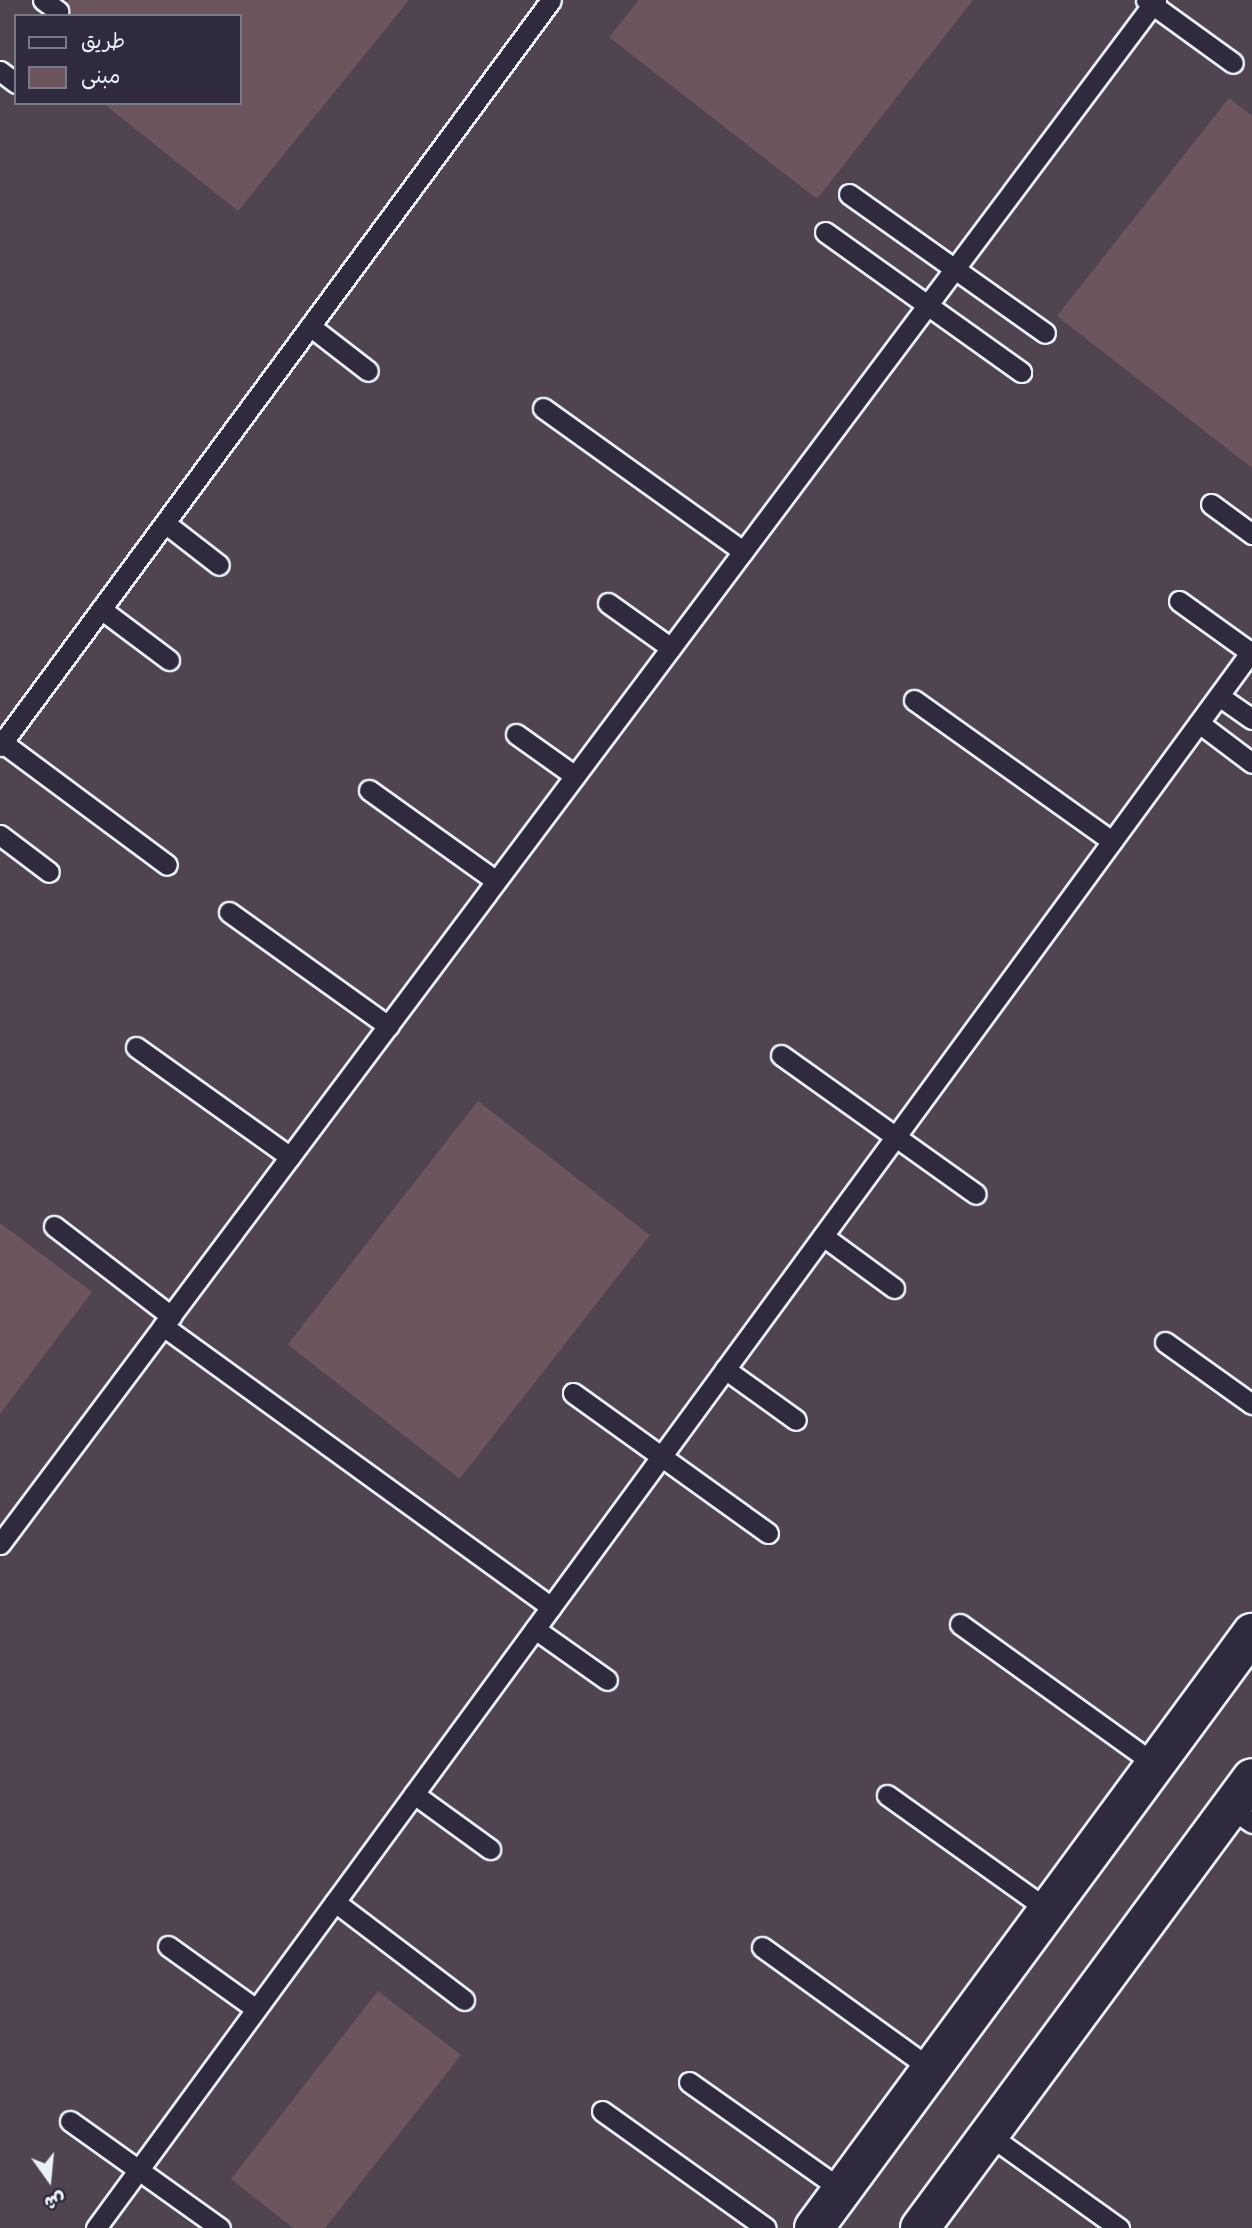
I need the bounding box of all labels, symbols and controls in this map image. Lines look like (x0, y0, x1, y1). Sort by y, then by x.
legend (14, 14, 242, 105)
text: طريق (81, 28, 125, 58)
text: مبنى (81, 63, 120, 93)
north arrow (14, 2144, 84, 2214)
text: ش (41, 2184, 68, 2216)

